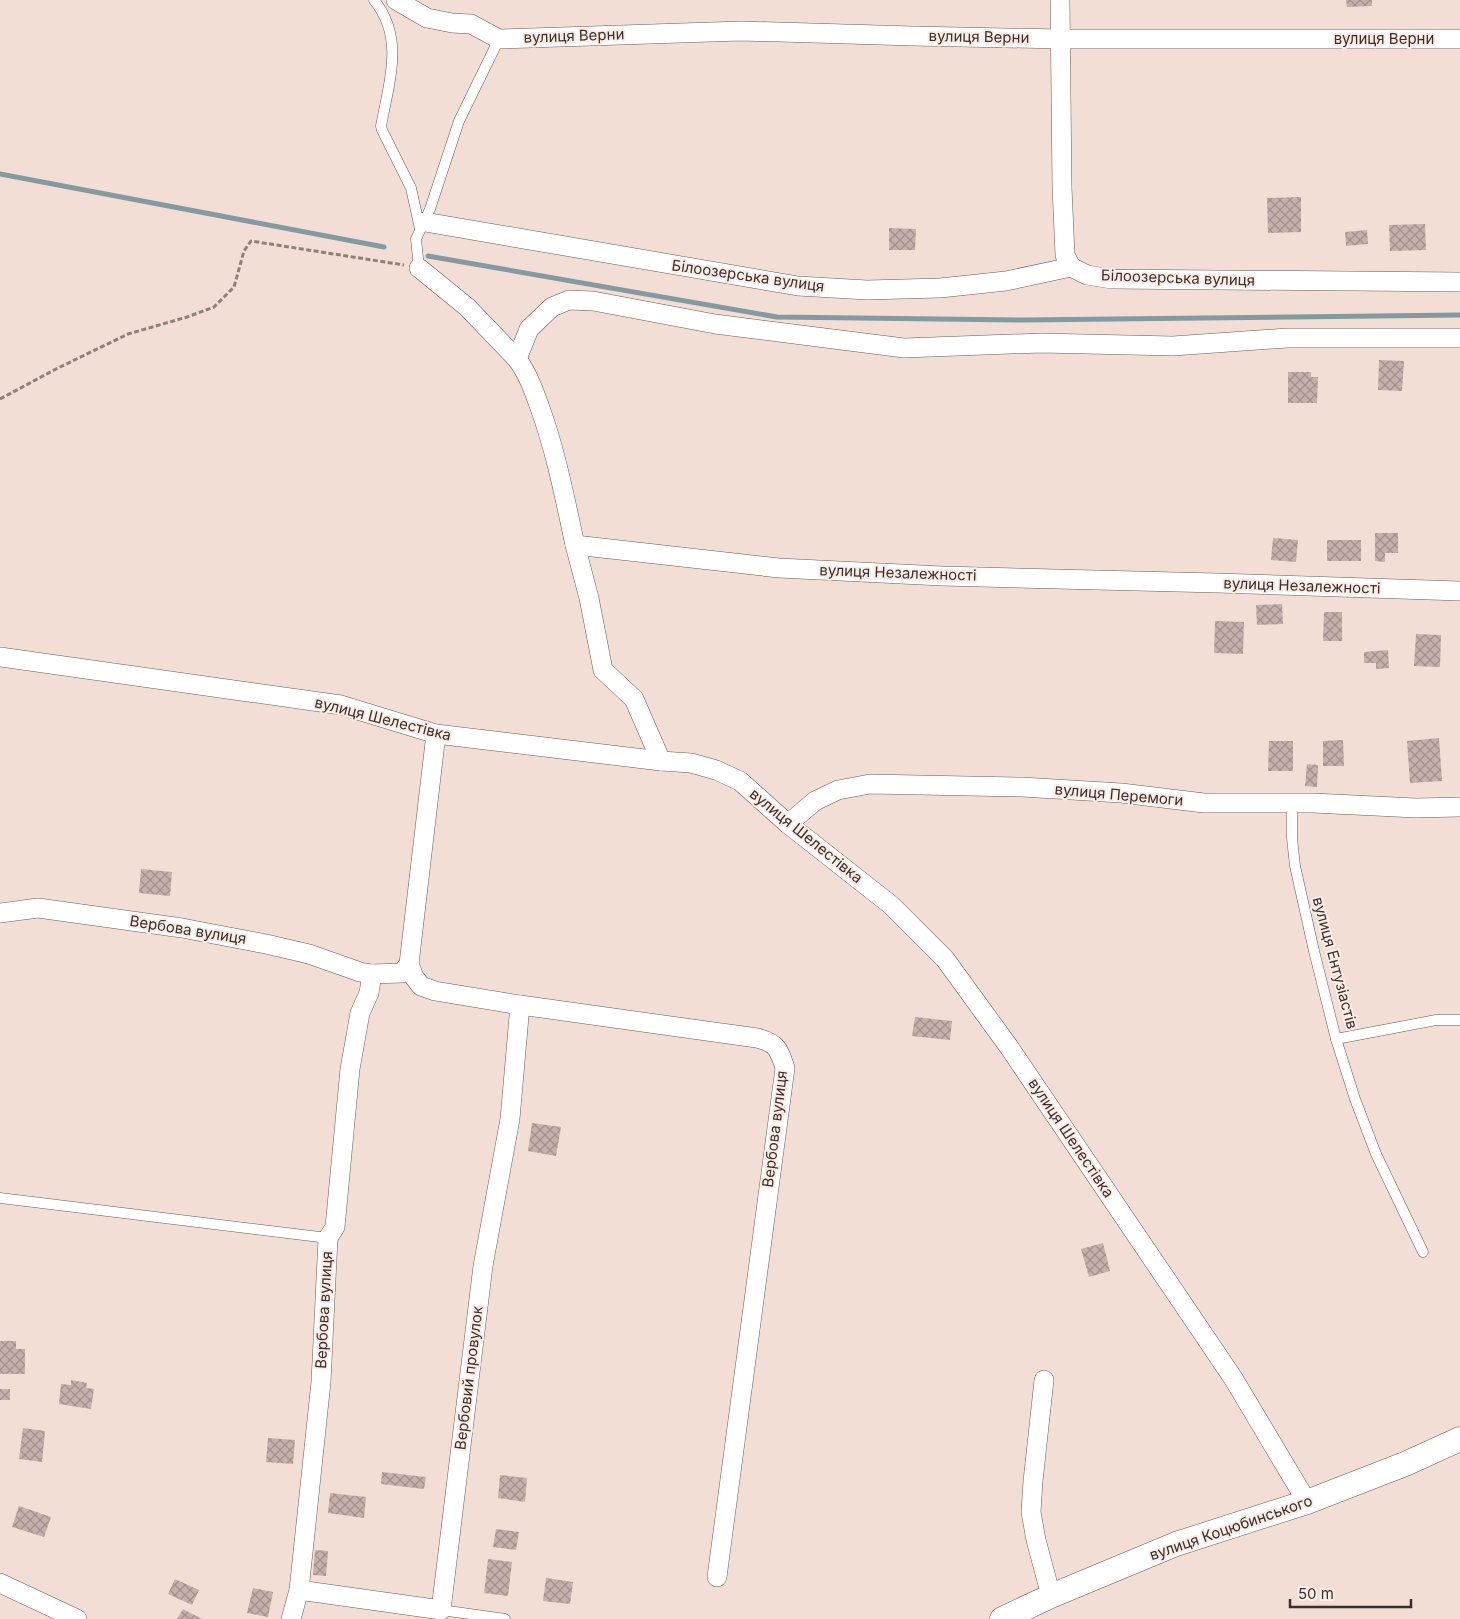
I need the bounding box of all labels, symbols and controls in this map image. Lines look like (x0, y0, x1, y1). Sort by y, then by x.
street label: вулиця Верни (523, 24, 625, 47)
street label: вулиця Верни (928, 26, 1030, 47)
street label: вулиця Верни (1334, 29, 1434, 48)
street label: Білоозерська вулиця (670, 255, 826, 296)
street label: Білоозерська вулиця (1101, 265, 1255, 290)
street label: вулиця Незалежності (819, 560, 977, 585)
street label: вулиця Незалежності (1223, 573, 1381, 598)
street label: вулиця Шелестівка (313, 692, 453, 745)
street label: вулиця Перемоги (1054, 779, 1184, 810)
street label: вулиця Шелестівка (746, 784, 867, 887)
street label: вулиця Ентузіастів (1309, 895, 1362, 1031)
street label: Вербова вулиця (128, 911, 248, 948)
street label: Вербова вулиця (758, 1069, 791, 1189)
street label: вулиця Шелестівка (1024, 1074, 1118, 1201)
street label: Вербова вулиця (311, 1251, 336, 1369)
street label: Вербовий провулок (450, 1305, 487, 1451)
street label: вулиця Коцюбинського (1147, 1491, 1315, 1564)
scale bar (1290, 1576, 1411, 1608)
text: 50 m (1298, 1584, 1334, 1603)

